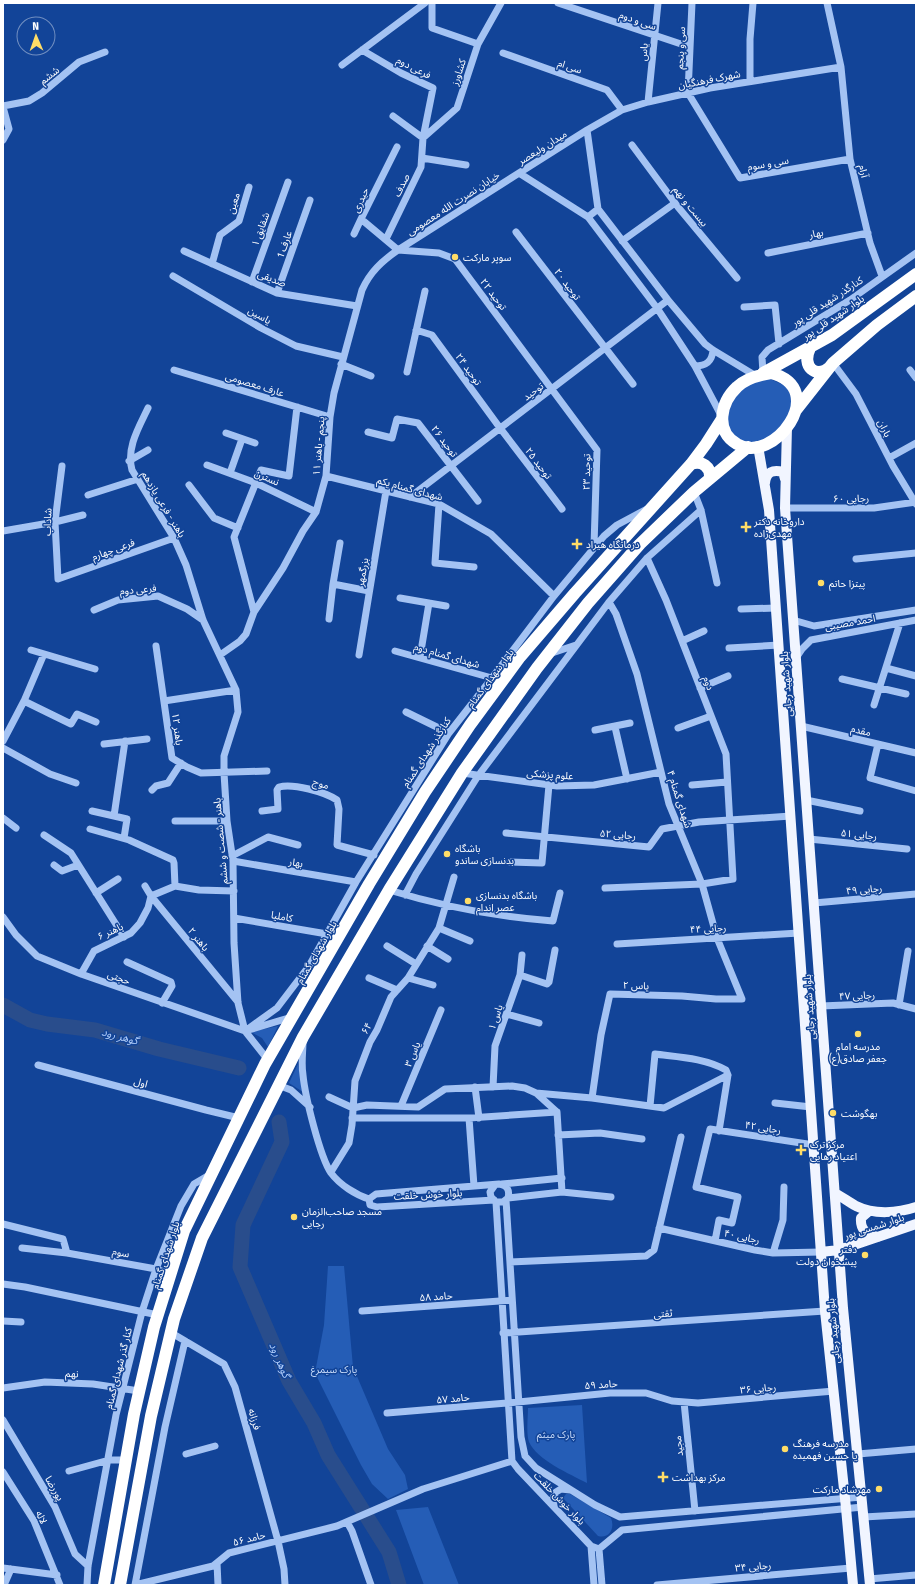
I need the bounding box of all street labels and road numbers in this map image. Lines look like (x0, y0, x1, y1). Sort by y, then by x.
street label: سی و دوم (617, 9, 658, 35)
street label: سی و پنجم (674, 26, 689, 70)
street label: یاس (637, 43, 651, 62)
street label: فرعی دوم (393, 54, 433, 84)
street label: کشاورز (449, 57, 469, 88)
street label: سی ام (555, 57, 583, 79)
street label: ششم (37, 64, 63, 88)
street label: شهرک فرهنگیان (677, 68, 742, 92)
street label: میدان ولیعصر (515, 128, 569, 168)
street label: سی و سوم (747, 154, 790, 175)
street label: آرام (854, 164, 871, 180)
street label: خیابان نصرت الله معصومی (405, 169, 502, 238)
street label: صدف (391, 172, 413, 199)
street label: بیست و نهم (670, 184, 710, 230)
street label: حیدری (350, 186, 372, 215)
street label: معین (225, 191, 243, 215)
street label: شقایق ۱ (249, 211, 273, 248)
street label: بهار (807, 227, 825, 241)
street label: عارف 1 (275, 229, 295, 259)
street label: توحید ۲۰ (551, 266, 583, 303)
street label: صدیقی (256, 268, 288, 290)
street label: کنارگذر شهید قلی پور (789, 274, 866, 330)
street label: توحید ۲۲ (477, 276, 509, 313)
street label: بلوار شهید قلی پور (800, 293, 867, 343)
street label: یاسین (246, 305, 273, 327)
street label: توحید ۲۴ (453, 351, 484, 388)
street label: عارف معصومی (224, 370, 286, 400)
street label: توحید (521, 380, 546, 403)
street label: پنجم - باهنر ۱۱ (310, 416, 329, 476)
street label: باران (875, 418, 894, 440)
street label: توحید ۲۶ (428, 423, 460, 460)
street label: توحید ۲۵ (522, 446, 554, 482)
street label: توحید ۲۳ (581, 454, 593, 490)
street label: نسترن (252, 467, 281, 489)
street label: باهنر - فرعی یازدهم (138, 469, 188, 541)
street label: شهدای گمنام یکم (375, 474, 444, 505)
street label: رجایی ۶۰ (833, 493, 870, 505)
street label: شاداب (42, 508, 54, 536)
street label: فرعی چهارم (90, 536, 138, 565)
street label: بزرگمهر (354, 557, 371, 588)
street label: فرعی دوم (119, 582, 158, 600)
street label: احمد مصیبی (824, 613, 876, 633)
street label: شهدای گمنام دوم (412, 641, 481, 673)
street label: بلوار شهدای گمنام (465, 647, 519, 712)
street label: بلوار شهید رجایی (779, 651, 795, 717)
street label: دوم (698, 675, 716, 693)
street label: باهنر ۱۲ (169, 712, 185, 746)
street label: کنارگذر شهدای گمنام (400, 715, 456, 791)
street label: مقدم (849, 723, 872, 741)
street label: علوم پزشکی (526, 767, 574, 785)
street label: شهدای گمنام ۴ (662, 769, 694, 830)
street label: موج (311, 776, 330, 793)
street label: باهنر - شصت و ششم (211, 797, 232, 885)
street label: رجایی ۵۲ (599, 827, 637, 843)
street label: رجایی ۵۱ (840, 827, 878, 843)
street label: بهار (287, 856, 304, 870)
street label: رجایی ۴۹ (846, 882, 883, 898)
street label: کاملیا (270, 909, 295, 925)
street label: بلوار شهدای گمنام (294, 919, 342, 987)
street label: باهنر ۶ (96, 921, 125, 943)
street label: رجایی ۴۴ (690, 922, 727, 936)
street label: باهنر ۲ (185, 925, 212, 954)
street label: حجتی (106, 968, 132, 988)
street label: بلوار شهید رجایی (802, 974, 818, 1040)
street label: یاس ۲ (623, 980, 649, 992)
street label: رجایی ۴۷ (839, 989, 876, 1003)
street label: یاس ۱ (486, 1003, 506, 1032)
street label: ۶۴ (359, 1021, 375, 1036)
street label: یاس ۳ (402, 1040, 423, 1069)
street label: اول (132, 1075, 149, 1091)
street label: رجایی ۴۲ (744, 1119, 782, 1137)
street label: بلوار خوش خلقت (393, 1187, 463, 1203)
street label: بلوار شمسی پور (842, 1212, 906, 1243)
street label: بلوار شهدای گمنام (149, 1220, 185, 1291)
street label: رجایی ۴۰ (723, 1227, 761, 1247)
street label: سوم (111, 1245, 131, 1263)
street label: حامد ۵۸ (419, 1290, 453, 1304)
street label: بلوار شهید رجایی (825, 1297, 843, 1364)
street label: ثقتی (653, 1307, 673, 1321)
street label: کنار گذر شهدای گمنام (103, 1325, 137, 1411)
street label: نهم (65, 1368, 79, 1381)
street label: حامد ۵۹ (584, 1378, 618, 1392)
street label: رجایی ۳۶ (740, 1381, 777, 1397)
street label: حامد ۵۷ (436, 1392, 470, 1406)
street label: فرزانه (245, 1407, 263, 1432)
street label: مجید (672, 1435, 686, 1457)
street label: بلوار خوش خلقت (531, 1470, 588, 1528)
street label: پوررضا (42, 1474, 66, 1503)
street label: لاله (33, 1509, 49, 1526)
street label: حامد ۵۶ (232, 1529, 267, 1549)
street label: رجایی ۳۴ (735, 1559, 772, 1575)

